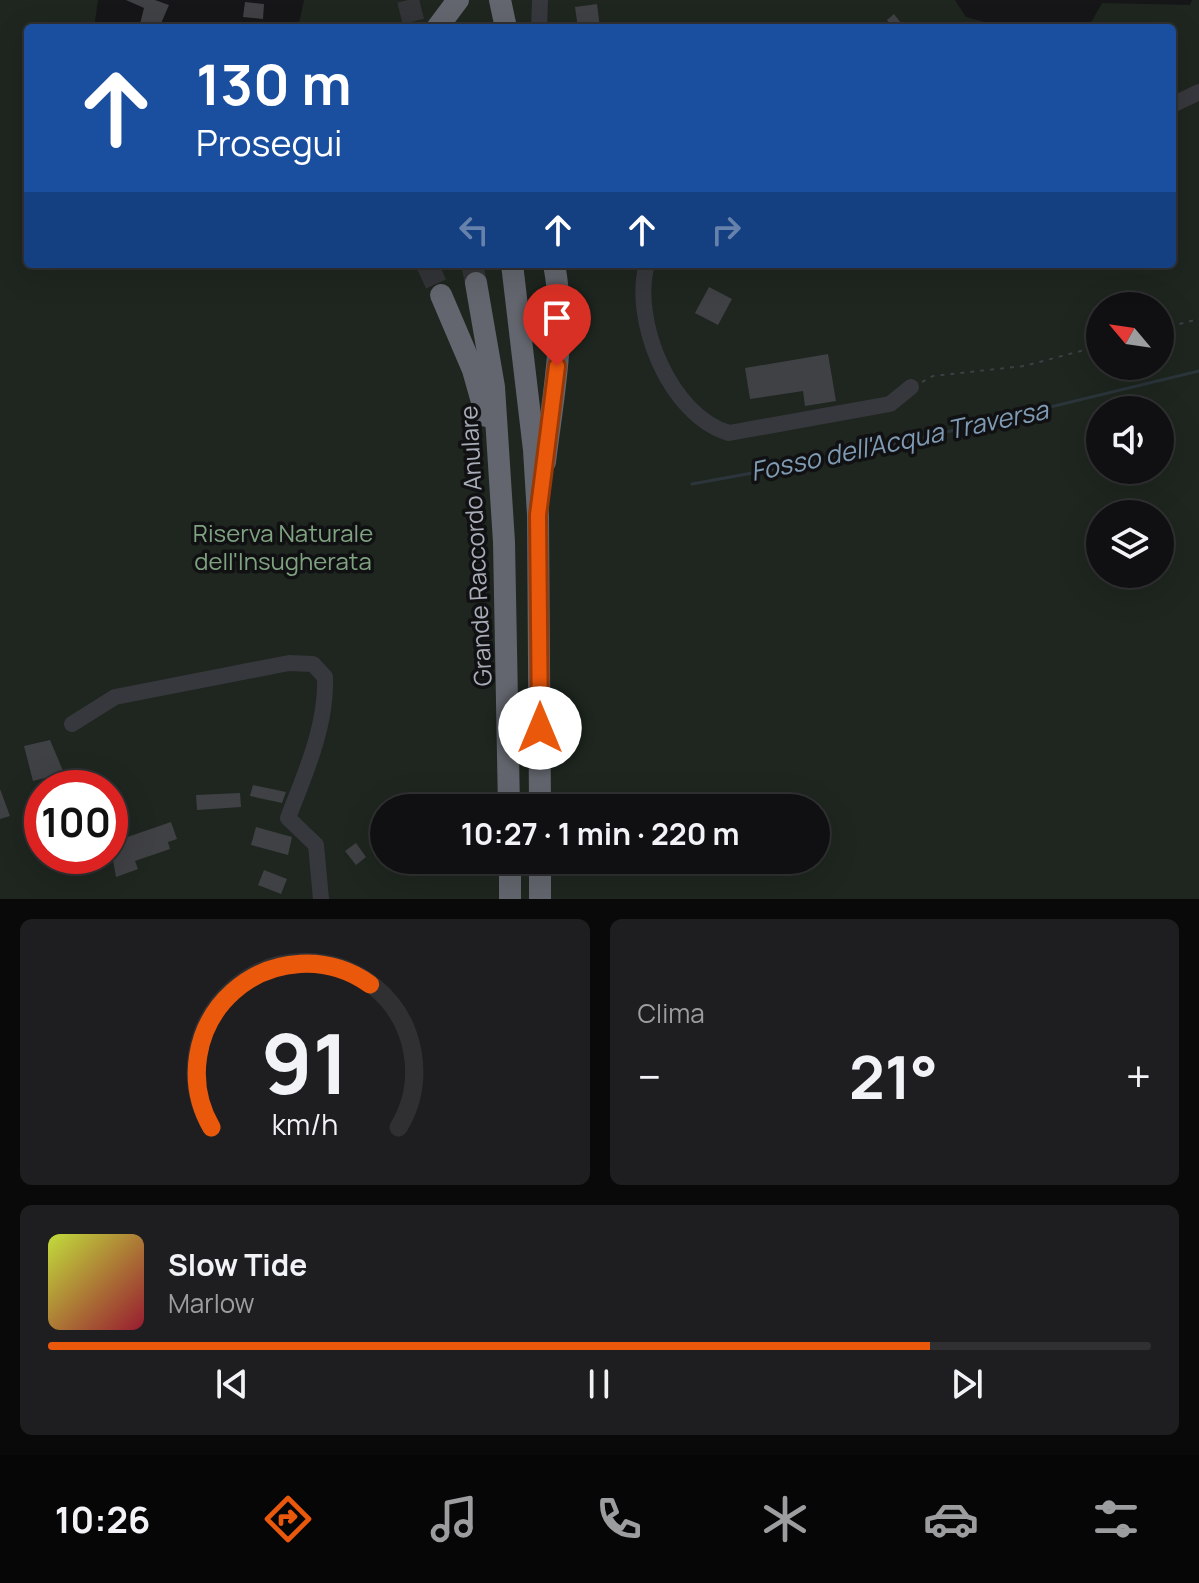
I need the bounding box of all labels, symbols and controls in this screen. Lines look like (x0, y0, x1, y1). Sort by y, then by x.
text: 130 m (196, 45, 352, 122)
icon: ahead (64, 56, 168, 160)
text: Prosegui (196, 118, 343, 167)
icon: left (452, 208, 496, 252)
icon: ahead (536, 208, 580, 252)
icon: ahead (620, 208, 664, 252)
icon: right (704, 208, 748, 252)
pin (523, 284, 591, 366)
north arrow (1086, 292, 1174, 380)
map controls (1086, 292, 1174, 588)
icon: arrive (535, 296, 579, 340)
water label: Fosso dell'Acqua Traversa (747, 391, 1053, 489)
button: sound (1086, 396, 1174, 484)
street label: Grande Raccordo Anulare (451, 405, 499, 687)
button: layers (1086, 500, 1174, 588)
park label: Riserva Naturale dell'Insugherata (193, 516, 373, 577)
position arrow (498, 686, 582, 770)
speed limit sign: 100 (24, 770, 128, 874)
text: 10:27 · 1 min · 220 m (461, 813, 739, 854)
text: Clima (638, 995, 705, 1031)
text: 91 (261, 1005, 349, 1119)
text: 21° (849, 1035, 938, 1117)
text: − (638, 1046, 661, 1106)
text: + (1126, 1046, 1151, 1106)
text: km/h (272, 1105, 338, 1144)
text: Slow Tide (168, 1244, 307, 1285)
text: Marlow (168, 1285, 255, 1321)
icon: previous (210, 1362, 254, 1406)
icon: pause (577, 1362, 621, 1406)
icon: next (945, 1362, 989, 1406)
icon: directions (260, 1491, 316, 1547)
icon: music (426, 1491, 482, 1547)
icon: phone (591, 1491, 647, 1547)
icon: climate (757, 1491, 813, 1547)
icon: car (923, 1491, 979, 1547)
icon: filters (1088, 1491, 1144, 1547)
text: 10:26 (55, 1495, 150, 1544)

